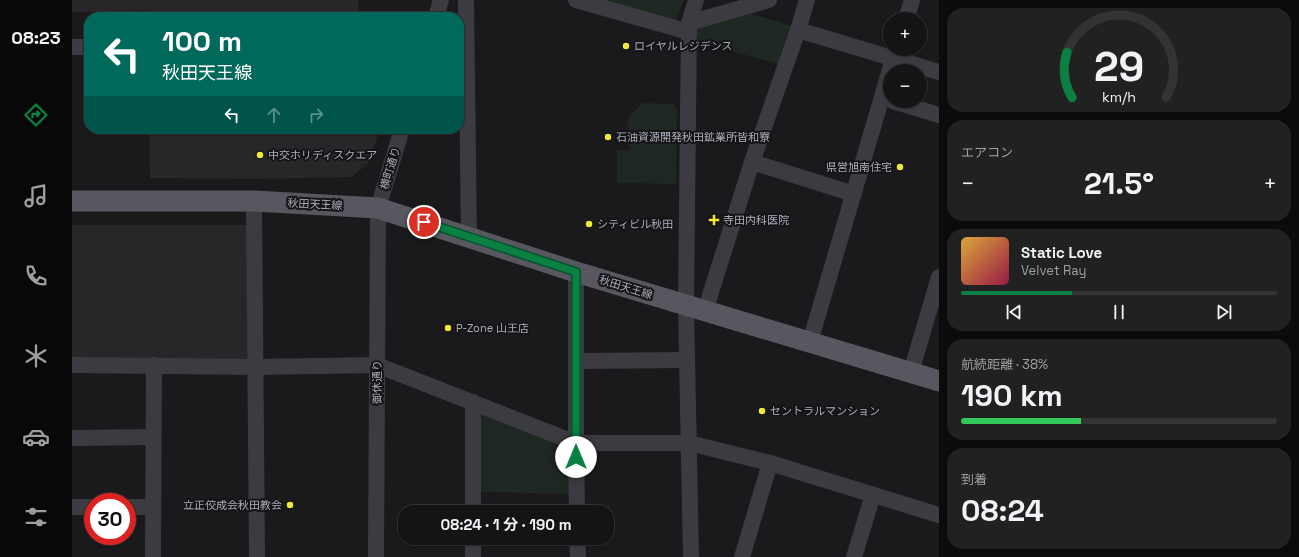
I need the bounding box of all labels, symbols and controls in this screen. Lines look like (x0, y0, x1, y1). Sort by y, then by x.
map controls (883, 12, 927, 108)
button: + (883, 12, 927, 56)
text: 100 m (162, 23, 242, 59)
text: 08:23 (11, 26, 61, 49)
icon: left (96, 28, 148, 80)
place label: ロイヤルレジデンス (634, 39, 732, 53)
text: 29 (1094, 40, 1144, 93)
marker: ロイヤルレジデンス (621, 41, 631, 51)
text: 秋田天王線 (162, 61, 252, 84)
button: − (883, 64, 927, 108)
text: km/h (1102, 88, 1136, 106)
icon: directions (22, 101, 50, 129)
icon: left (221, 104, 243, 126)
icon: ahead (263, 104, 285, 126)
icon: right (305, 104, 327, 126)
place label: 石油資源開発秋田鉱業所皆和寮 (616, 130, 770, 144)
marker: 石油資源開発秋田鉱業所皆和寮 (603, 132, 613, 142)
text: エアコン (961, 144, 1013, 161)
street label: 横町通り (377, 145, 403, 191)
place label: 中交ホリディスクエア (268, 148, 377, 162)
marker: 中交ホリディスクエア (255, 150, 265, 160)
place label: 県営旭南住宅 (826, 160, 892, 174)
marker: 県営旭南住宅 (895, 162, 905, 172)
text: 21.5° (1084, 164, 1154, 203)
text: − (961, 169, 975, 197)
text: + (1263, 169, 1277, 197)
icon: music (22, 182, 50, 210)
street label: 秋田天王線 (287, 196, 343, 212)
pin (407, 205, 441, 239)
icon: arrive (413, 211, 435, 233)
place label: 寺田内科医院 (723, 213, 789, 227)
marker: 寺田内科医院 (708, 214, 720, 226)
place label: シティビル秋田 (597, 217, 673, 231)
marker: シティビル秋田 (584, 219, 594, 229)
text: Static Love (1021, 243, 1102, 262)
icon: phone (22, 262, 50, 290)
text: Velvet Ray (1021, 262, 1086, 279)
street label: 秋田天王線 (598, 272, 654, 302)
icon: previous (1003, 301, 1025, 323)
icon: pause (1108, 301, 1130, 323)
icon: next (1213, 301, 1235, 323)
place label: P-Zone 山王店 (456, 321, 529, 335)
marker: P-Zone 山王店 (443, 323, 453, 333)
icon: climate (22, 342, 50, 370)
text: 航続距離 · 38% (961, 356, 1048, 373)
street label: 御休通り (370, 360, 384, 405)
text: 190 km (961, 376, 1063, 415)
place label: セントラルマンション (770, 404, 880, 418)
marker: セントラルマンション (757, 406, 767, 416)
icon: car (22, 423, 50, 451)
position arrow (555, 436, 597, 478)
text: 到着 (961, 471, 987, 488)
text: 08:24 (961, 491, 1044, 530)
speed limit sign: 30 (84, 493, 136, 545)
place label: 立正佼成会秋田教会 (183, 498, 282, 512)
marker: 立正佼成会秋田教会 (285, 500, 295, 510)
icon: filters (22, 503, 50, 531)
text: 08:24 · 1 分 · 190 m (440, 515, 572, 534)

